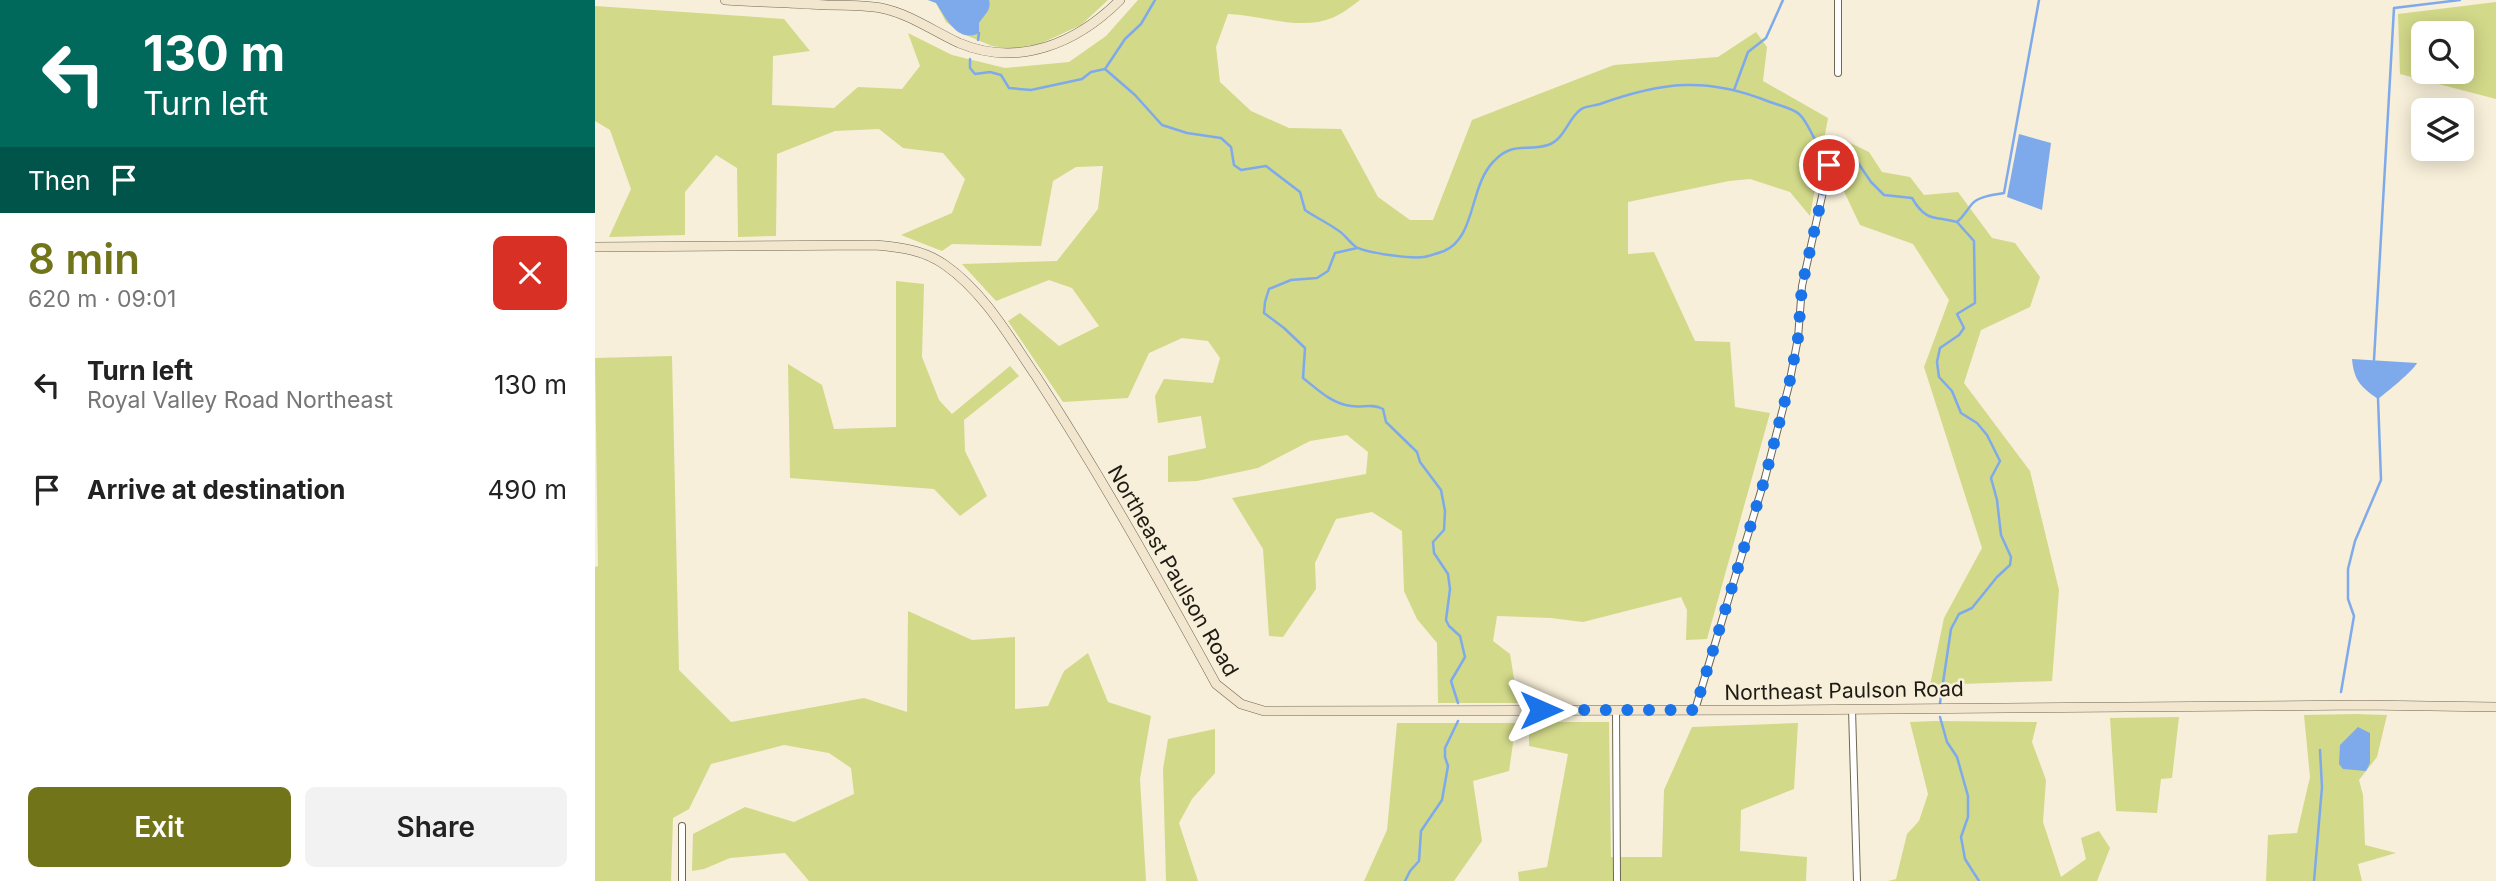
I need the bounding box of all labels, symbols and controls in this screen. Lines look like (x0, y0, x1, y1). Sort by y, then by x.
map controls (2411, 21, 2474, 161)
button: search (2411, 21, 2474, 84)
text: 130 m (143, 24, 285, 83)
icon: left (28, 28, 119, 119)
text: Turn left (143, 84, 268, 123)
button: layers (2411, 98, 2474, 161)
pin (1799, 135, 1859, 195)
icon: arrive (1810, 146, 1848, 184)
icon: arrive (105, 161, 143, 199)
text: Then (28, 165, 91, 196)
text: 8 min (28, 233, 140, 284)
button: close (493, 236, 567, 310)
text: 620 m · 09:01 (28, 285, 176, 313)
text: Turn left (87, 355, 193, 386)
icon: left (28, 366, 66, 404)
text: 130 m (494, 369, 567, 400)
text: Royal Valley Road Northeast (87, 386, 393, 414)
street label: Northeast Paulson Road (1103, 461, 1244, 681)
icon: arrive (28, 471, 66, 509)
text: Arrive at destination (87, 474, 346, 505)
text: 490 m (488, 474, 567, 505)
position arrow (1504, 673, 1578, 747)
street label: Northeast Paulson Road (1724, 676, 1964, 705)
button: Exit (28, 787, 291, 867)
button: Share (305, 787, 567, 867)

